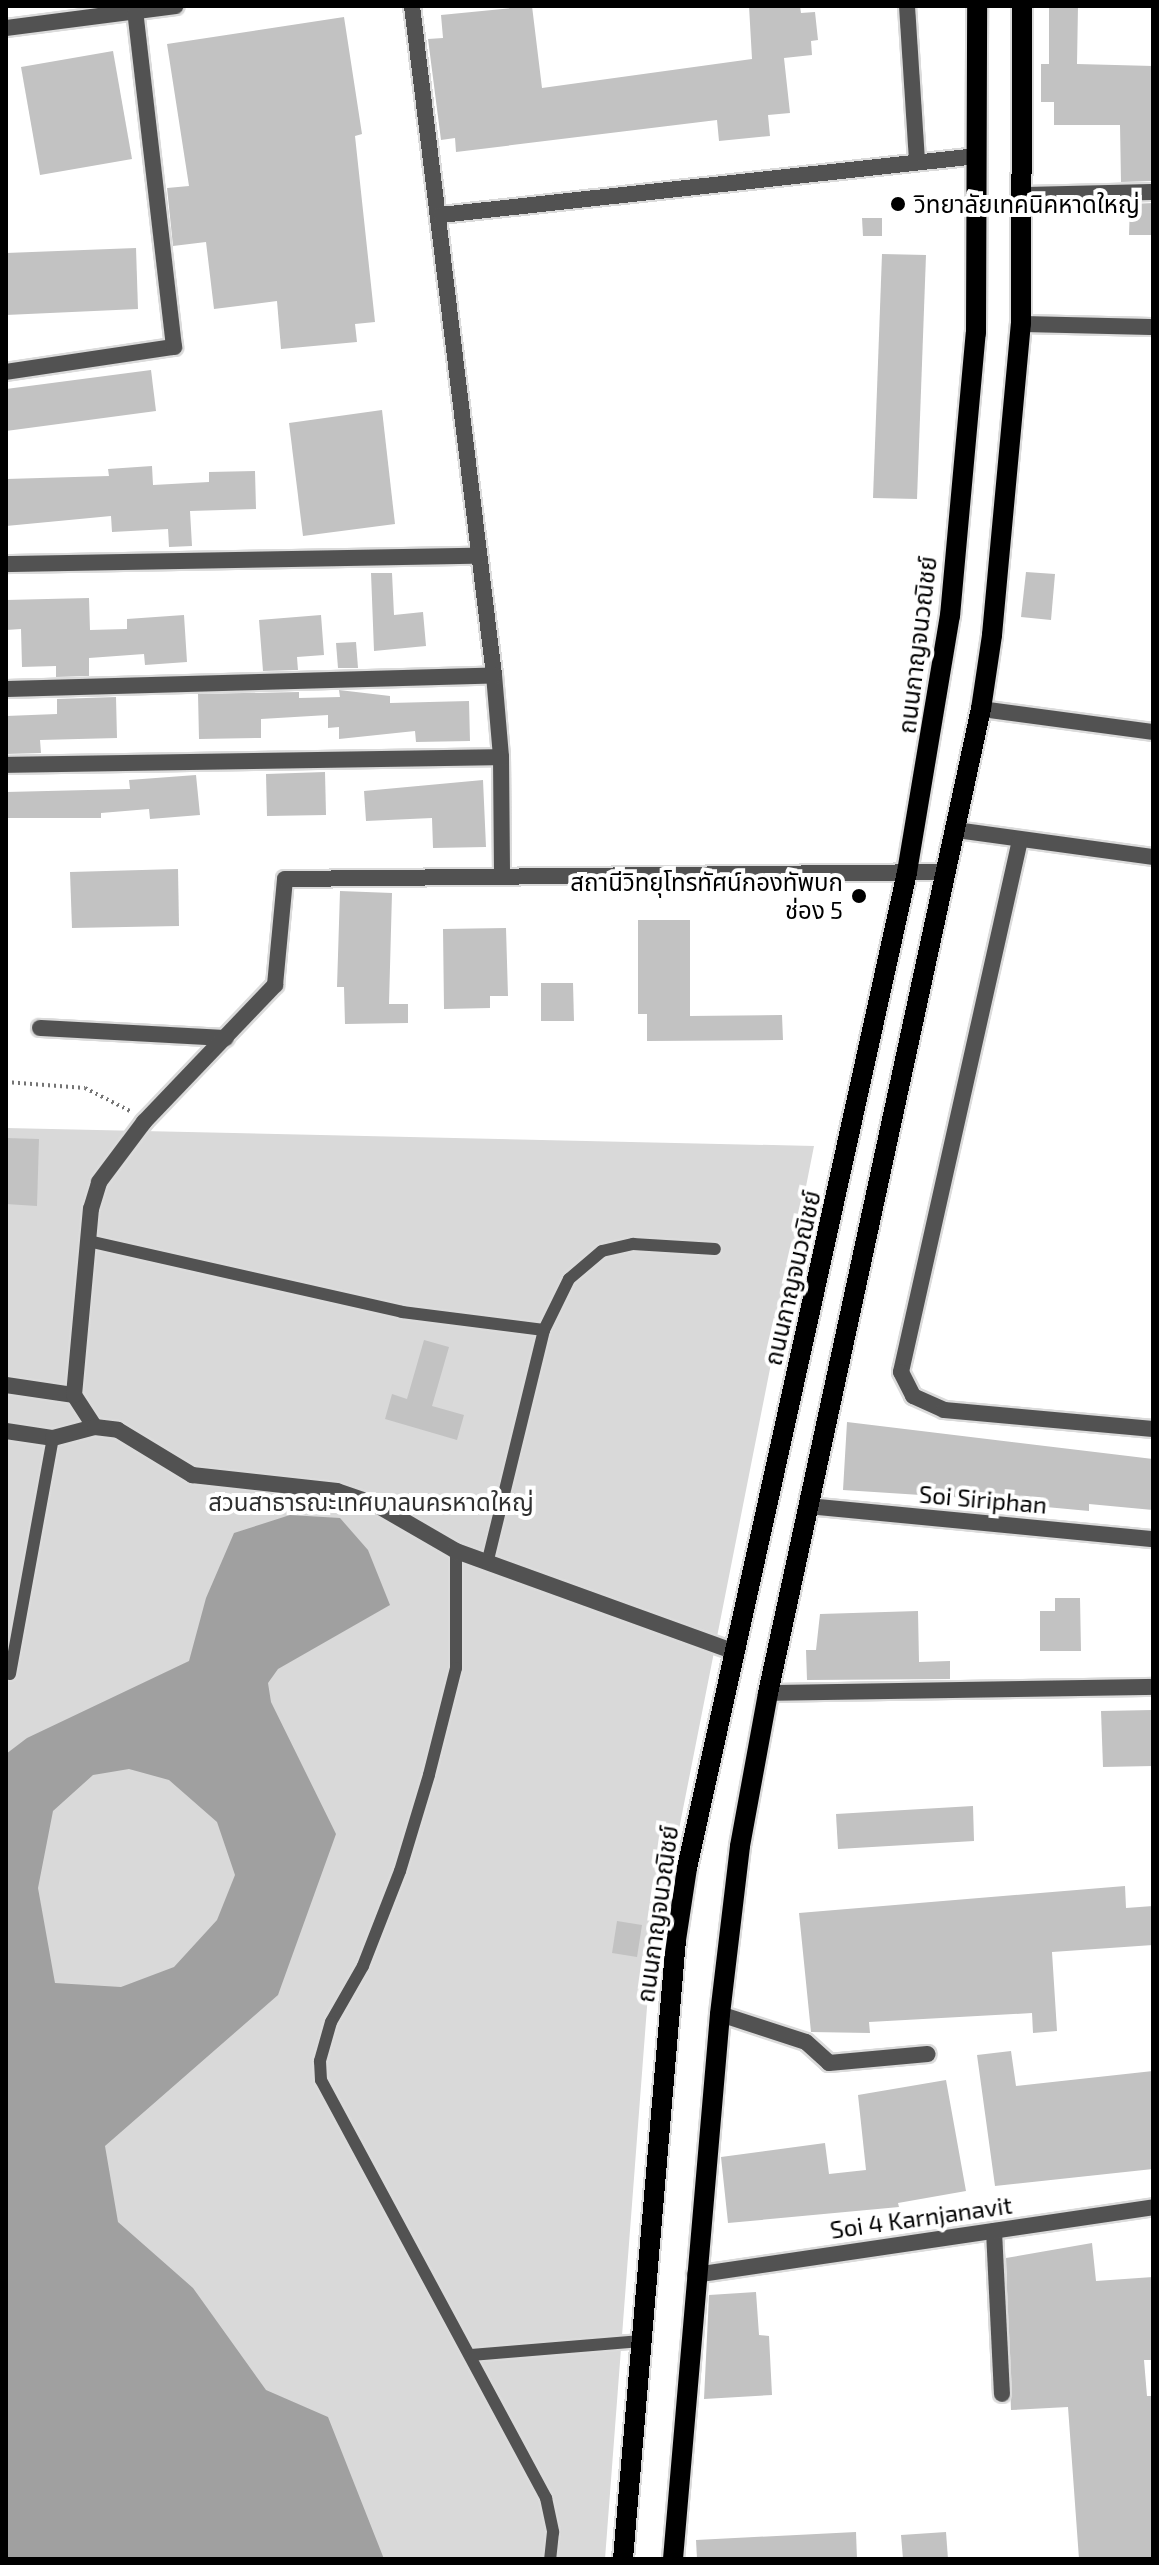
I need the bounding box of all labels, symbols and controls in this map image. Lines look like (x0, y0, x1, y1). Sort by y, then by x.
place label: วิทยาลัยเทคนิคหาดใหญ่ (914, 190, 1140, 218)
marker: วิทยาลัยเทคนิคหาดใหญ่ (889, 195, 907, 213)
street label: ถนนกาญจนวณิชย์ (892, 555, 942, 735)
place label: สถานีวิทยุโทรทัศน์กองทัพบก ช่อง 5 (570, 868, 843, 924)
marker: สถานีวิทยุโทรทัศน์กองทัพบก ช่อง 5 (850, 887, 868, 905)
street label: ถนนกาญจนวณิชย์ (758, 1188, 826, 1368)
street label: Soi Siriphan (918, 1479, 1048, 1519)
park label: สวนสาธารณะเทศบาลนครหาดใหญ่ (208, 1488, 534, 1516)
street label: ถนนกาญจนวณิชย์ (630, 1824, 684, 2004)
street label: Soi 4 Karnjanavit (828, 2190, 1014, 2244)

